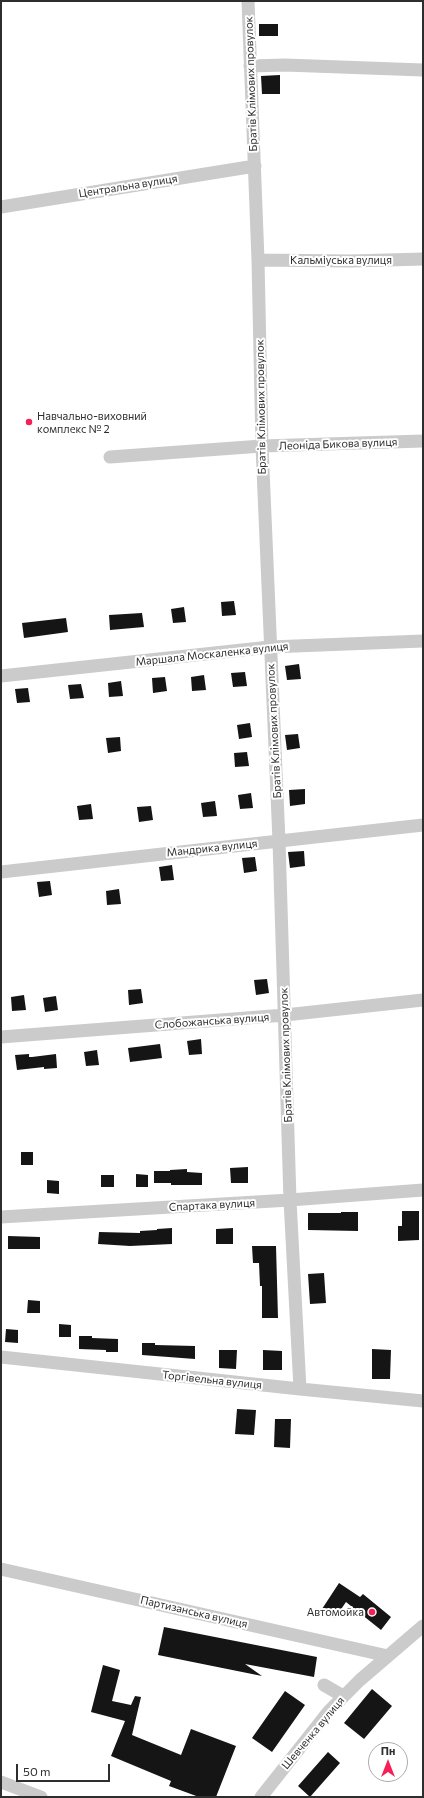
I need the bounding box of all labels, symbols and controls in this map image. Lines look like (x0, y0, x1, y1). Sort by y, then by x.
street label: Братів Клімових провулок (242, 16, 260, 152)
street label: Центральна вулиця (78, 172, 178, 200)
street label: Кальміуська вулиця (290, 253, 392, 267)
street label: Братів Клімових провулок (253, 339, 269, 475)
place label: Навчально-виховний комплекс № 2 (37, 409, 147, 435)
marker: Навчально-виховний комплекс № 2 (24, 417, 34, 427)
street label: Леоніда Бикова вулиця (278, 435, 398, 453)
street label: Маршала Москаленка вулиця (135, 639, 289, 669)
street label: Братів Клімових провулок (264, 663, 284, 799)
street label: Мандрика вулиця (166, 837, 258, 859)
street label: Братів Клімових провулок (277, 987, 295, 1123)
street label: Слобожанська вулиця (154, 1010, 270, 1032)
street label: Спартака вулиця (169, 1196, 255, 1214)
street label: Торгівельна вулиця (161, 1368, 263, 1392)
street label: Партизанська вулиця (139, 1593, 249, 1631)
place label: Автомойка (307, 1605, 364, 1619)
marker: Автомойка (367, 1607, 377, 1617)
street label: Шевченка вулиця (279, 1694, 347, 1772)
north arrow (368, 1742, 408, 1782)
text: Пн (381, 1744, 395, 1757)
scale bar (18, 1756, 112, 1782)
text: 50 m (23, 1764, 51, 1778)

